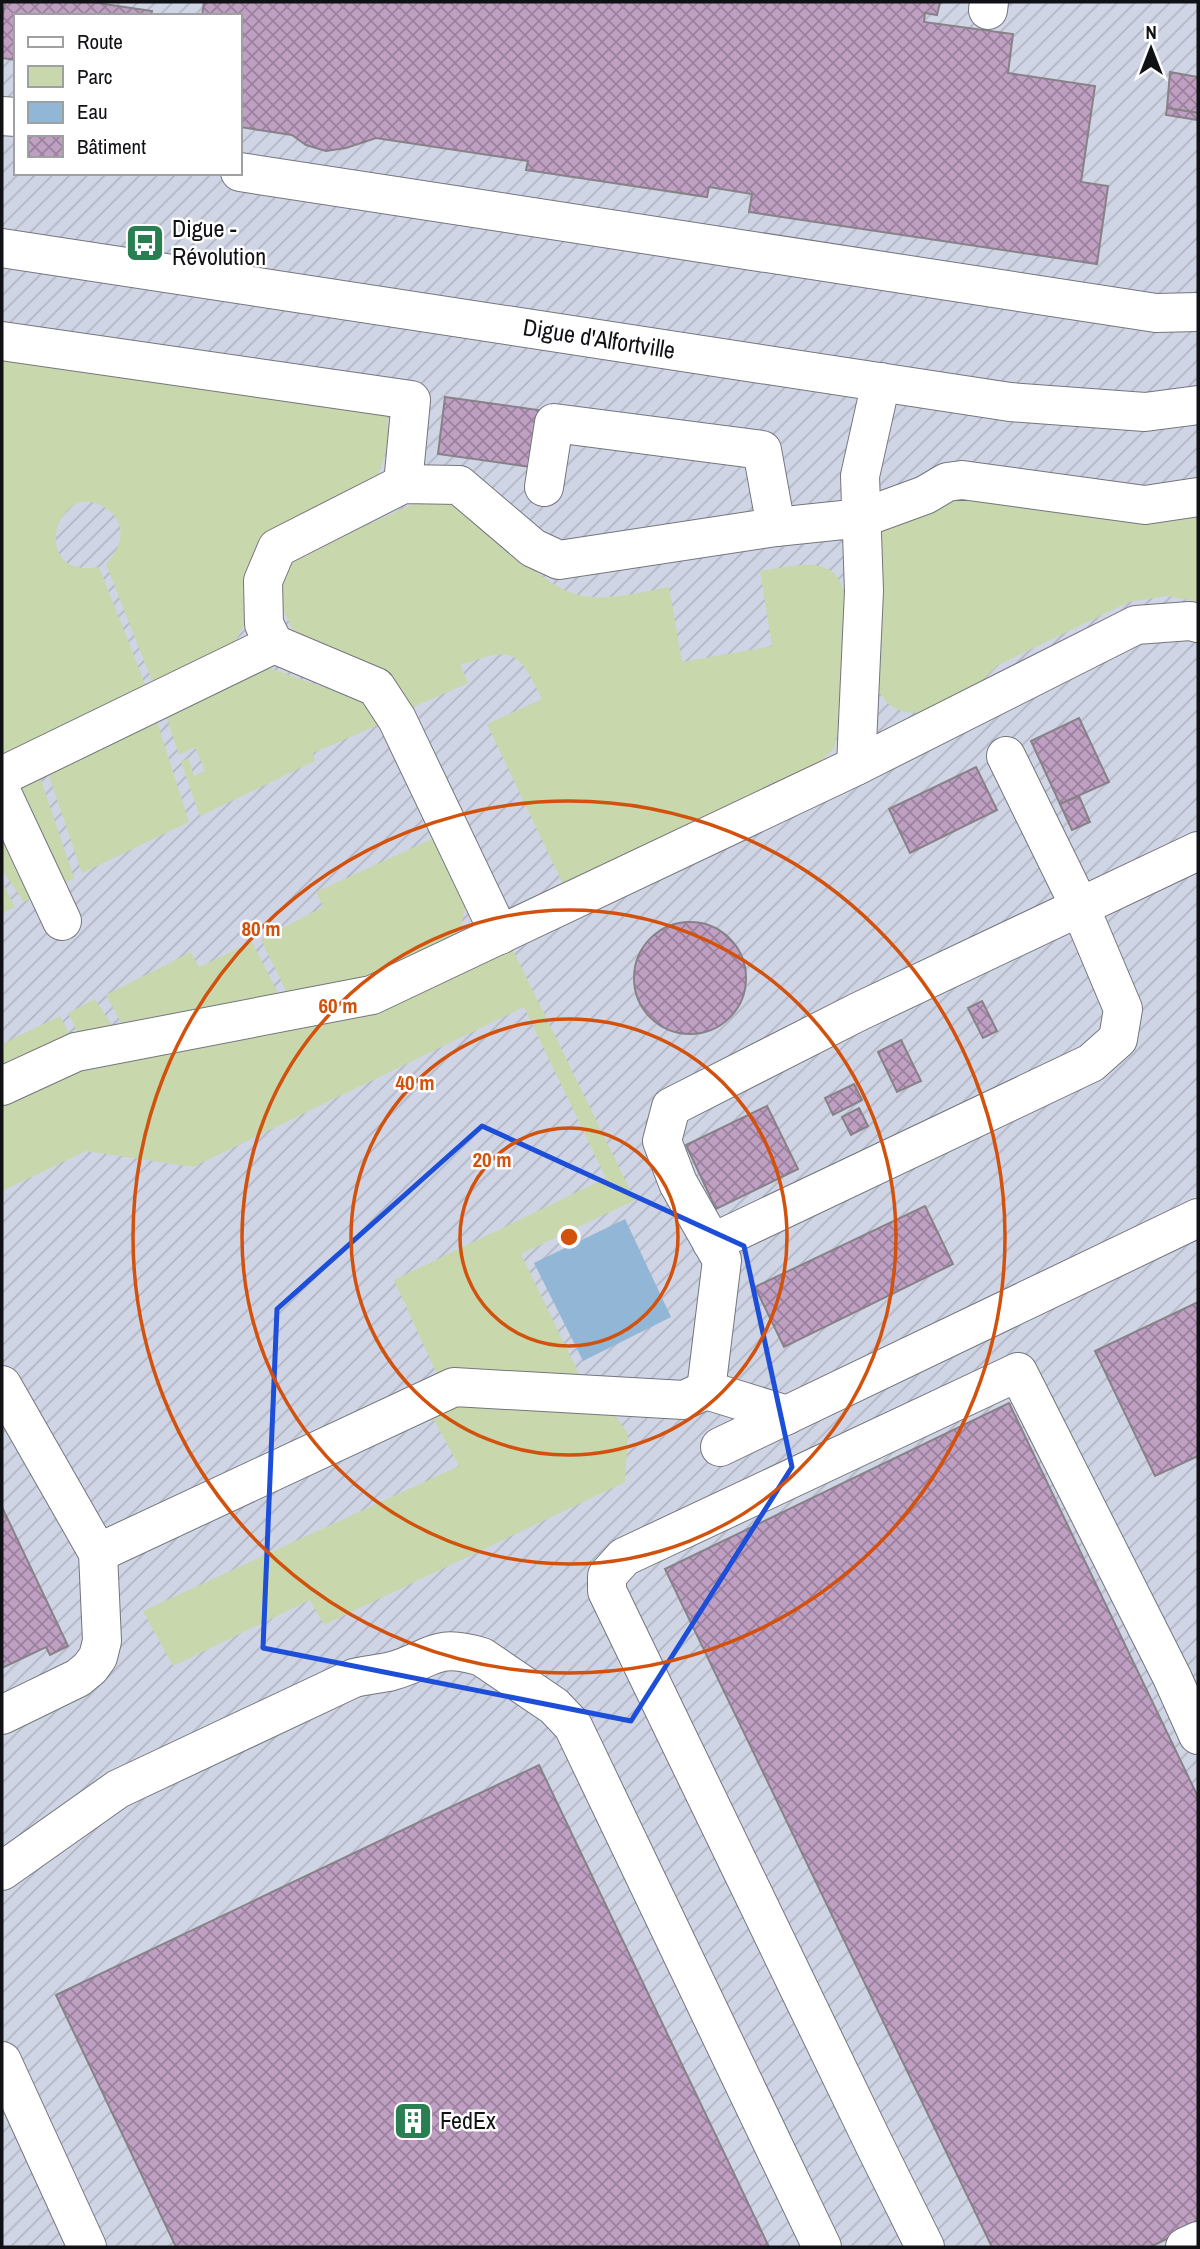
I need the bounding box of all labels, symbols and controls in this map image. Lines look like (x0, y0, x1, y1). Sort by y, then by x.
legend (14, 14, 242, 175)
north arrow (1116, 14, 1186, 84)
text: N (1145, 19, 1157, 45)
text: Route (77, 27, 123, 56)
text: Parc (77, 62, 112, 91)
text: Eau (77, 97, 108, 126)
text: Bâtiment (77, 132, 146, 161)
place label: Digue - Révolution (172, 212, 266, 272)
bus stop icon: Digue - Révolution (124, 222, 166, 264)
street label: Digue d'Alfortville (521, 310, 678, 366)
text: 80 m (241, 914, 281, 943)
text: 60 m (318, 991, 358, 1020)
text: 40 m (395, 1068, 435, 1097)
text: 20 m (472, 1145, 512, 1174)
centre of rings (557, 1225, 581, 1249)
building icon: FedEx (392, 2100, 434, 2142)
place label: FedEx (440, 2104, 496, 2136)

